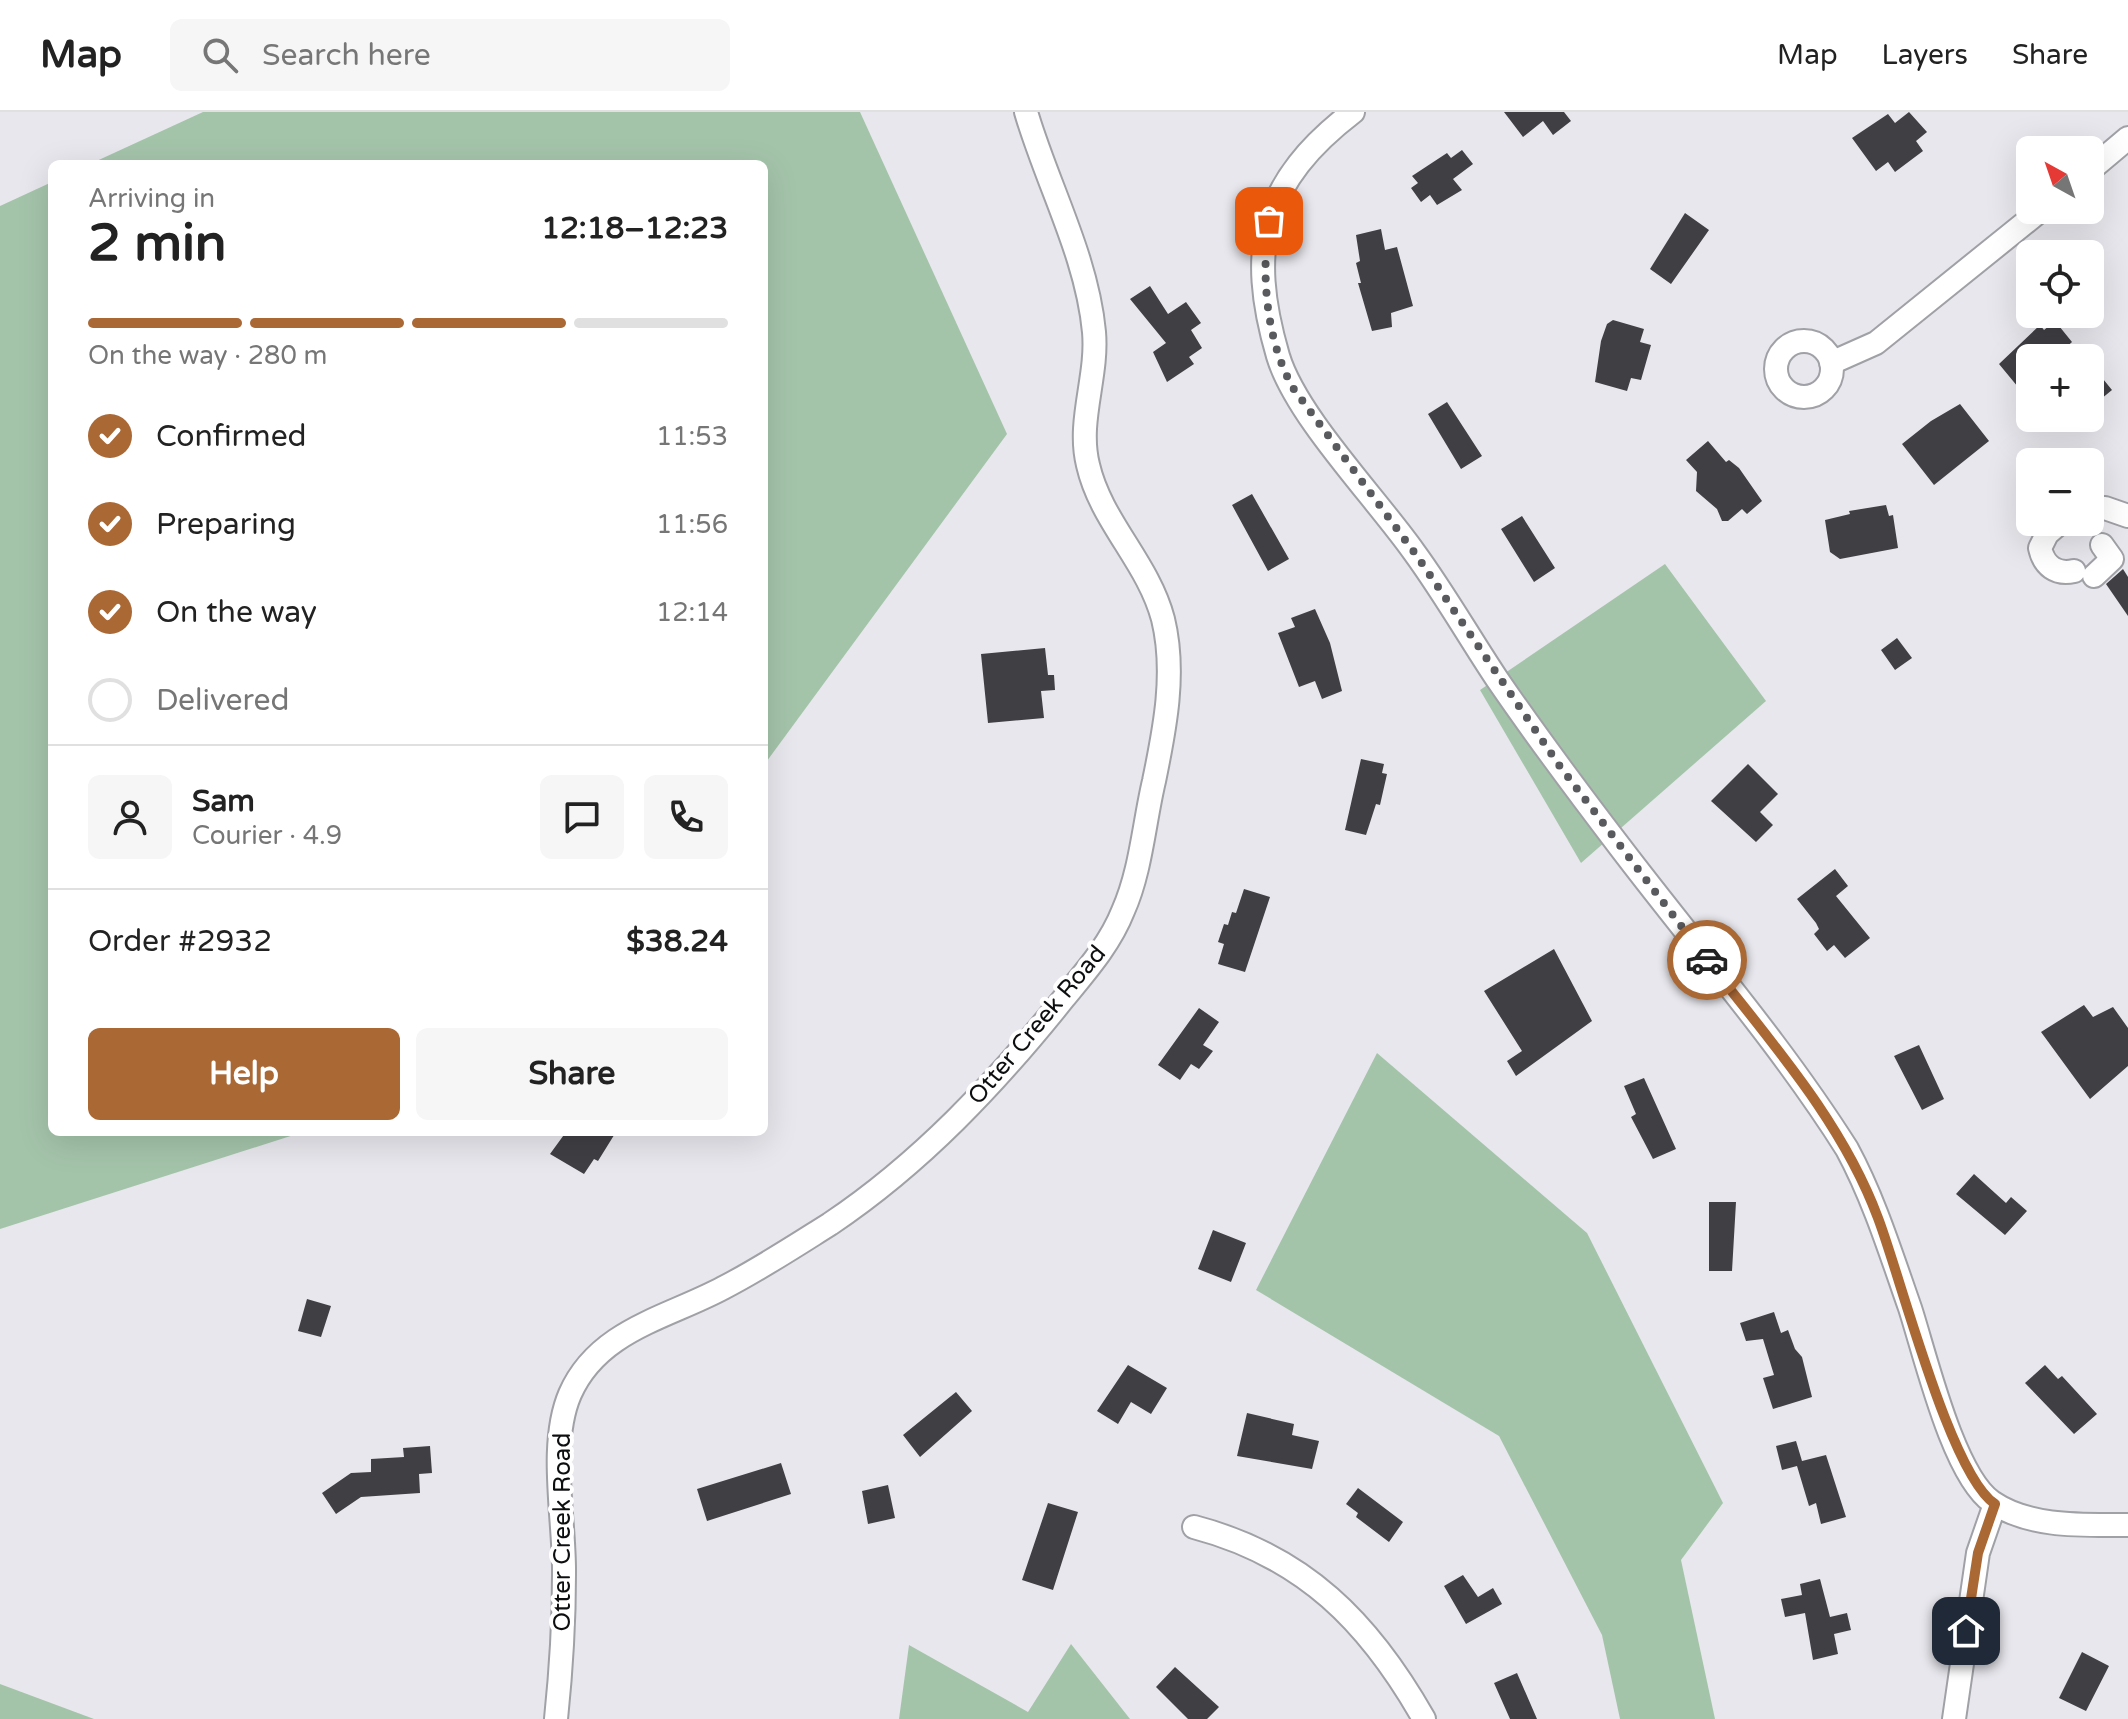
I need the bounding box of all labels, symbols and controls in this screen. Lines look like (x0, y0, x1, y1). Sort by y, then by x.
search box (170, 19, 730, 91)
text: Map (40, 32, 122, 78)
icon: search (198, 33, 242, 77)
text: Search here (262, 37, 431, 74)
text: Map (1777, 38, 1838, 72)
text: Layers (1882, 38, 1968, 72)
text: Share (2012, 38, 2088, 72)
north arrow (2016, 136, 2104, 224)
map controls (2016, 136, 2104, 536)
text: Arriving in (88, 183, 215, 214)
pin (1235, 187, 1303, 255)
icon: bag (1247, 199, 1291, 243)
text: 12:18–12:23 (541, 210, 728, 247)
text: 2 min (88, 212, 227, 275)
button: locate (2016, 240, 2104, 328)
text: On the way · 280 m (88, 340, 327, 371)
button: + (2016, 344, 2104, 432)
icon: check (88, 414, 132, 458)
text: Confirmed (156, 418, 307, 455)
text: 11:53 (656, 421, 728, 452)
button: − (2016, 448, 2104, 536)
icon: check (88, 502, 132, 546)
text: Preparing (156, 506, 296, 543)
text: 11:56 (656, 509, 728, 540)
icon: check (88, 590, 132, 634)
text: On the way (156, 594, 317, 631)
text: 12:14 (656, 597, 728, 628)
text: Delivered (156, 682, 290, 719)
button: person (88, 775, 172, 859)
button: chat (540, 775, 624, 859)
button: phone (644, 775, 728, 859)
text: Sam (192, 783, 255, 820)
text: Courier · 4.9 (192, 820, 342, 851)
courier (1667, 920, 1747, 1000)
text: Order #2932 (88, 923, 272, 960)
text: $38.24 (626, 923, 728, 960)
icon: car (1685, 938, 1729, 982)
street label: Otter Creek Road (962, 940, 1112, 1110)
button: Help (88, 1028, 400, 1120)
button: Share (416, 1028, 728, 1120)
street label: Otter Creek Road (548, 1433, 577, 1631)
pin (1932, 1597, 2000, 1665)
icon: home (1944, 1609, 1988, 1653)

